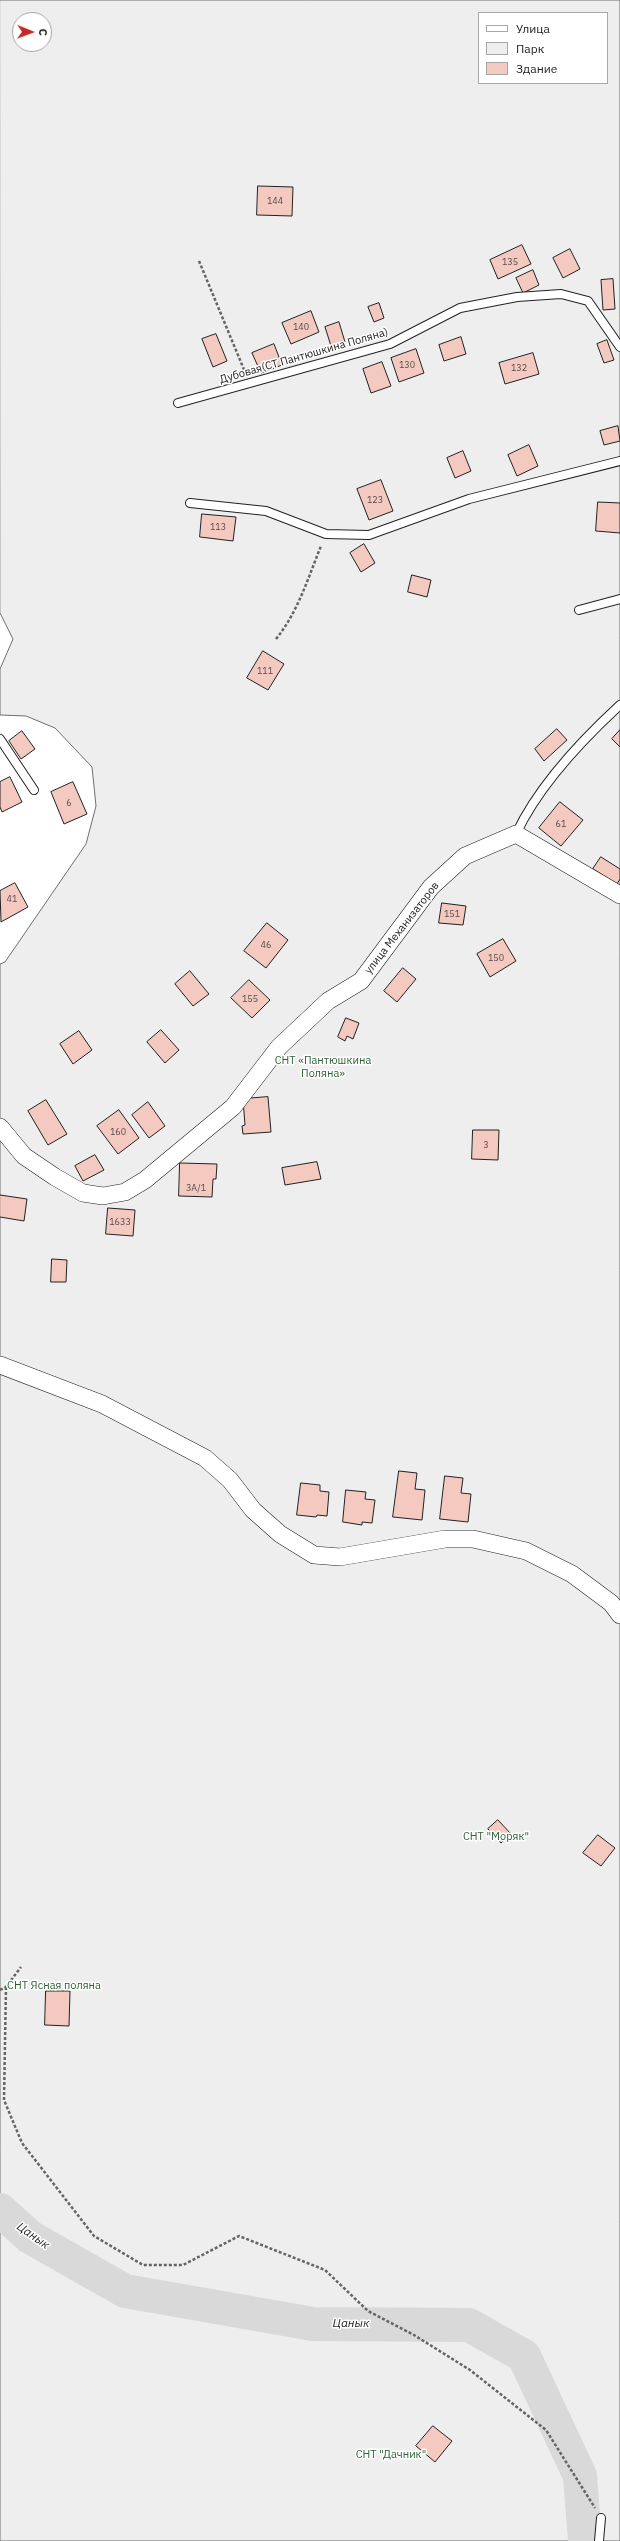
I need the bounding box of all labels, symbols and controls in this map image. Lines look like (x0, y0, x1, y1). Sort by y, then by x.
north arrow (12, 12, 52, 52)
legend (478, 12, 608, 84)
text: Улица (516, 21, 550, 36)
text: С (36, 28, 50, 36)
text: Парк (516, 41, 544, 56)
text: Здание (516, 61, 557, 76)
house number: 144 (267, 196, 283, 206)
house number: 135 (502, 257, 518, 267)
house number: 140 (293, 322, 309, 332)
street label: Дубовая(СТ Пантюшкина Поляна) (218, 326, 390, 386)
house number: 130 (399, 360, 415, 370)
house number: 132 (511, 363, 527, 373)
house number: 123 (367, 495, 383, 505)
house number: 113 (210, 522, 226, 532)
house number: 111 (257, 666, 273, 676)
house number: 6 (66, 798, 72, 808)
house number: 61 (556, 819, 566, 829)
street label: улица Механизаторов (362, 879, 442, 977)
house number: 41 (7, 894, 17, 904)
house number: 151 (444, 909, 460, 919)
house number: 46 (261, 940, 271, 950)
house number: 150 (488, 953, 504, 963)
house number: 155 (242, 994, 258, 1004)
park label: СНТ «Пантюшкина Поляна» (275, 1054, 371, 1080)
house number: 160 (110, 1127, 126, 1137)
house number: 3 (483, 1140, 489, 1150)
house number: 3А/1 (186, 1183, 206, 1193)
house number: 1633 (109, 1217, 131, 1227)
park label: СНТ "Моряк" (463, 1830, 529, 1844)
park label: СНТ Ясная поляна (7, 1979, 101, 1993)
water label: Цанык (14, 2220, 52, 2252)
water label: Цанык (333, 2317, 369, 2331)
park label: СНТ "Дачник" (356, 2448, 426, 2462)

